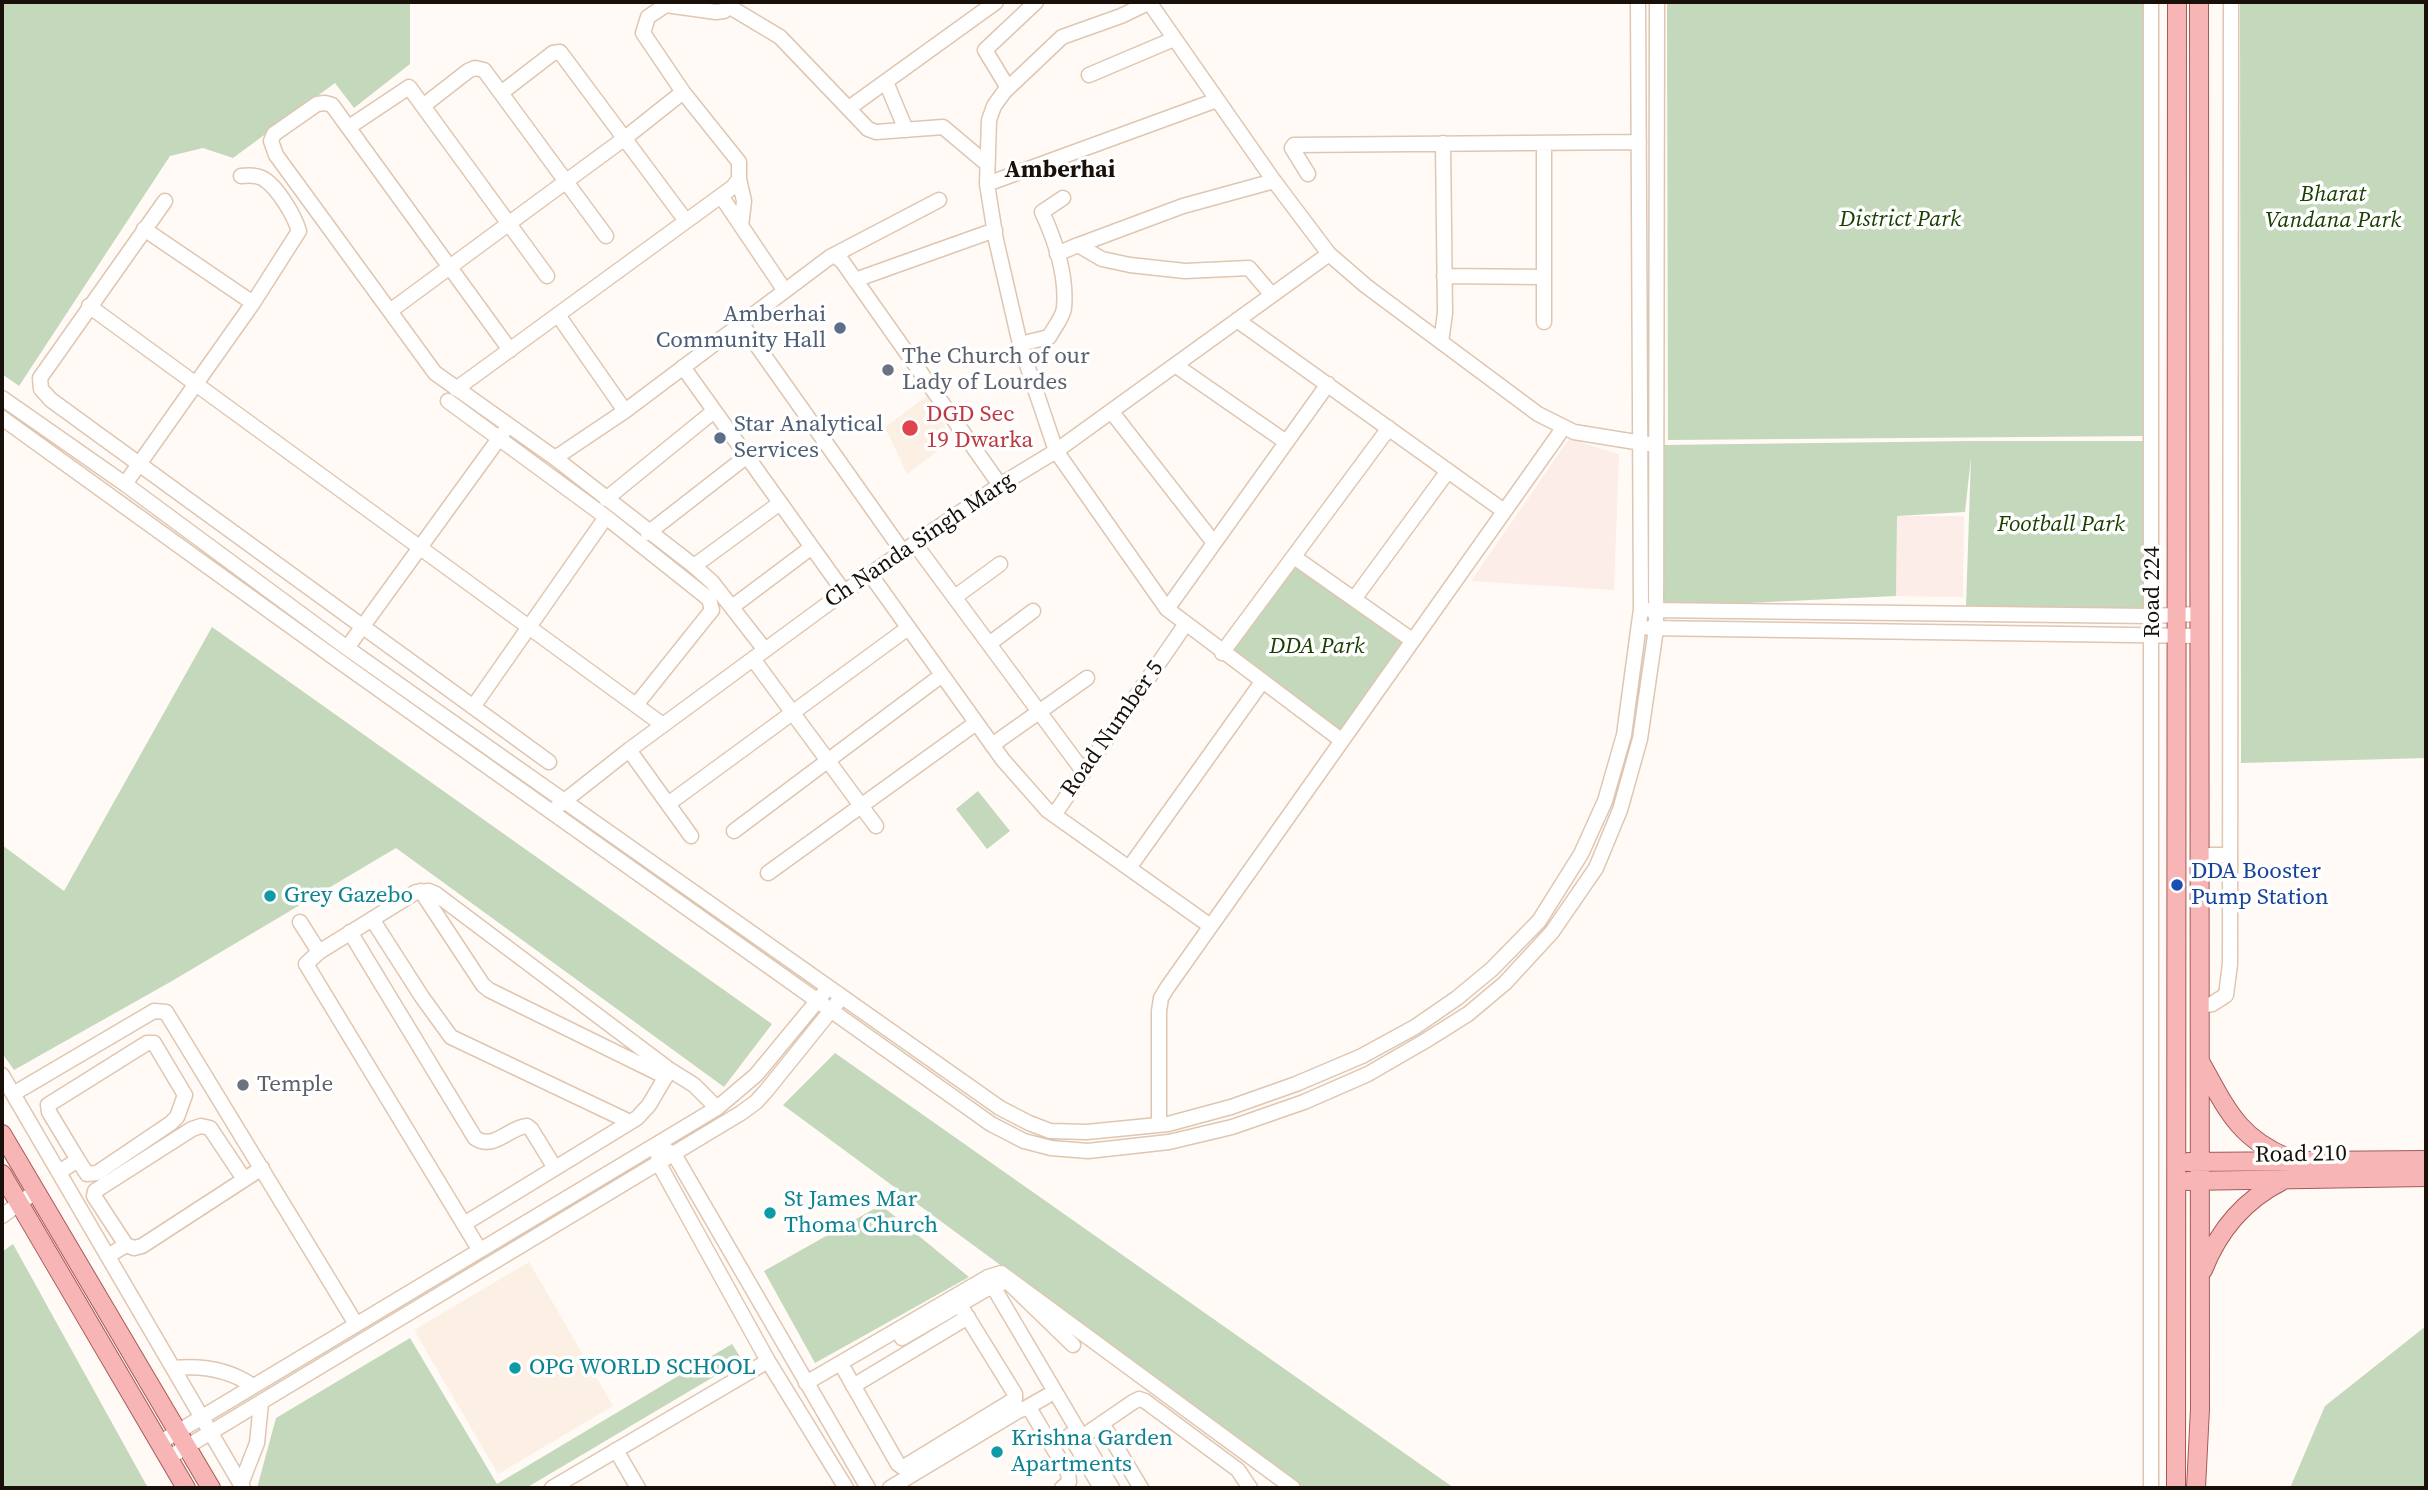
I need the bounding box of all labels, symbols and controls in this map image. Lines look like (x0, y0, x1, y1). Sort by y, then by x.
district label: Amberhai (1005, 157, 1115, 185)
park label: Bharat Vandana Park (2265, 181, 2401, 235)
park label: District Park (1839, 206, 1961, 234)
place label: Amberhai Community Hall (656, 301, 826, 355)
marker: Amberhai Community Hall (832, 320, 848, 336)
place label: The Church of our Lady of Lourdes (902, 343, 1090, 397)
marker: The Church of our Lady of Lourdes (880, 362, 896, 378)
place label: DGD Sec 19 Dwarka (926, 401, 1033, 455)
place label: Star Analytical Services (734, 411, 883, 465)
marker: DGD Sec 19 Dwarka (900, 418, 920, 438)
marker: Star Analytical Services (712, 430, 728, 446)
street label: Ch Nanda Singh Marg (820, 467, 1020, 615)
park label: Football Park (1997, 511, 2125, 539)
street label: Road 224 (2139, 546, 2167, 638)
park label: DDA Park (1269, 633, 1365, 661)
street label: Road Number 5 (1056, 656, 1170, 802)
place label: DDA Booster Pump Station (2191, 858, 2329, 912)
marker: DDA Booster Pump Station (2169, 877, 2185, 893)
place label: Grey Gazebo (284, 882, 413, 910)
marker: Grey Gazebo (262, 888, 278, 904)
place label: Temple (257, 1071, 333, 1099)
marker: Temple (235, 1077, 251, 1093)
street label: Road 210 (2255, 1140, 2347, 1170)
place label: St James Mar Thoma Church (784, 1186, 938, 1240)
marker: St James Mar Thoma Church (762, 1205, 778, 1221)
place label: OPG WORLD SCHOOL (529, 1354, 756, 1382)
marker: OPG WORLD SCHOOL (507, 1360, 523, 1376)
place label: Krishna Garden Apartments (1011, 1425, 1173, 1479)
marker: Krishna Garden Apartments (989, 1444, 1005, 1460)

